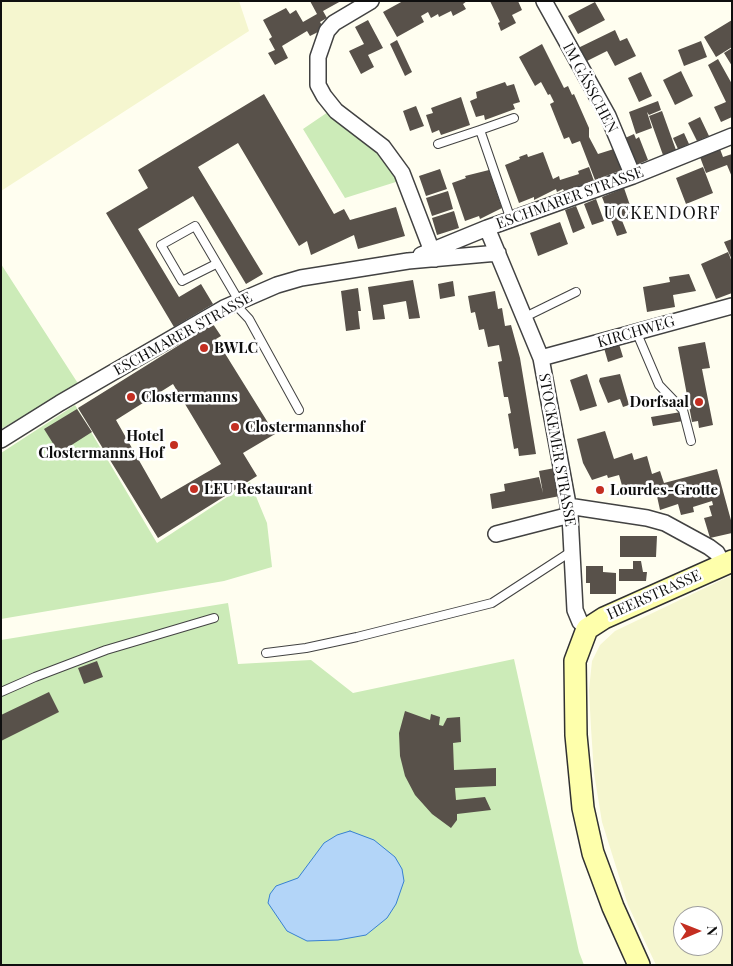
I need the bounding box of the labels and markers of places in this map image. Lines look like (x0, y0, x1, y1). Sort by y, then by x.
place label: BWLC (214, 339, 258, 357)
marker: BWLC (198, 342, 210, 354)
place label: Clostermanns (141, 388, 238, 406)
marker: Clostermanns (125, 391, 137, 403)
place label: Dorfsaal (630, 393, 689, 411)
marker: Dorfsaal (693, 396, 705, 408)
place label: Clostermannshof (245, 418, 365, 436)
marker: Clostermannshof (229, 421, 241, 433)
place label: Hotel Clostermanns Hof (38, 427, 164, 462)
marker: Hotel Clostermanns Hof (168, 439, 180, 451)
place label: LEU Restaurant (204, 480, 313, 498)
place label: Lourdes-Grotte (610, 481, 718, 499)
marker: LEU Restaurant (188, 483, 200, 495)
marker: Lourdes-Grotte (594, 484, 606, 496)

